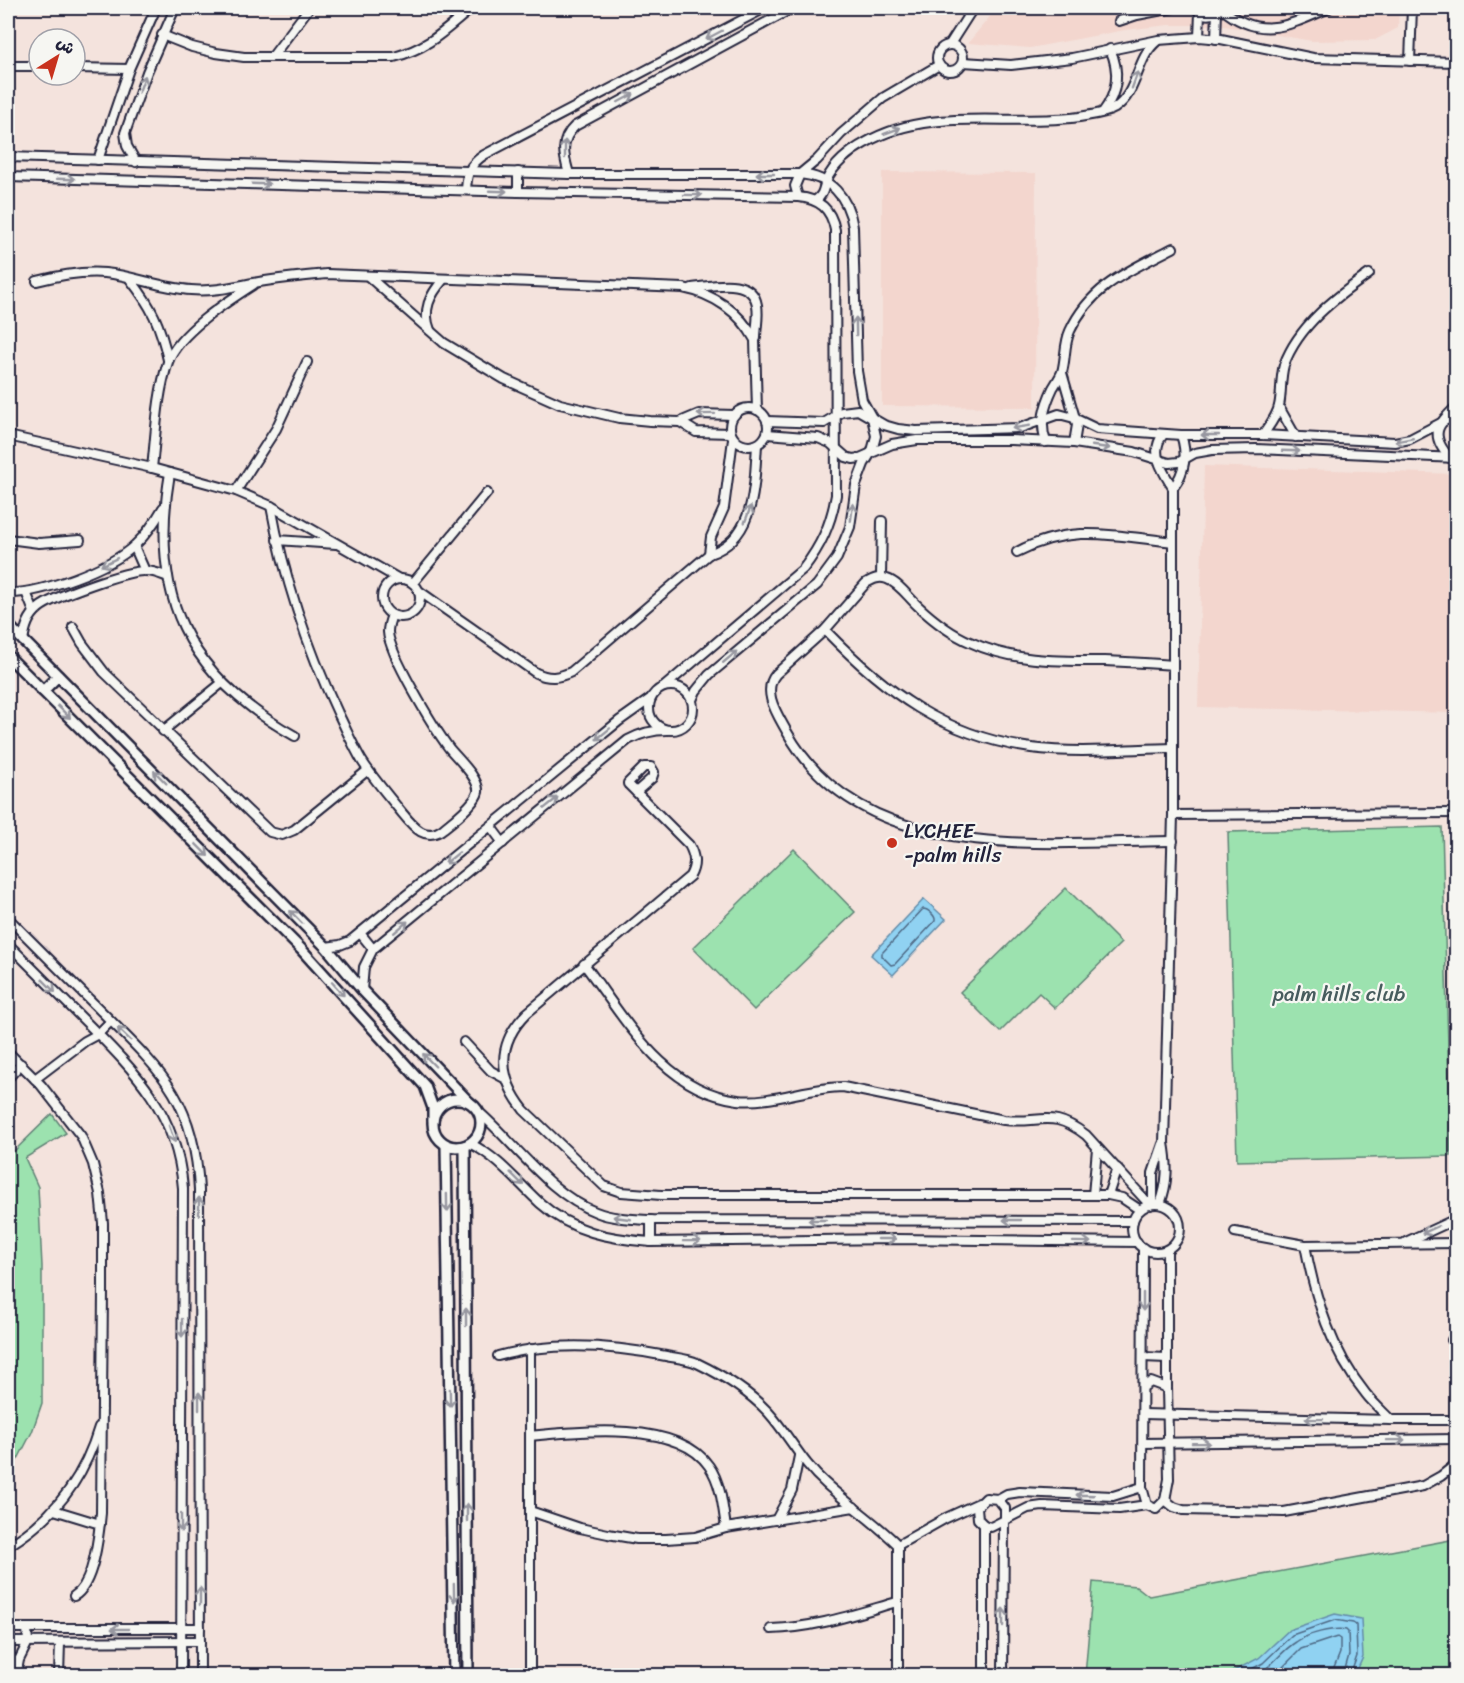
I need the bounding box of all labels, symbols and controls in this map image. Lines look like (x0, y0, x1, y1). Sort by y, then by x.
north arrow (27, 27, 87, 87)
text: ش (50, 29, 81, 62)
one-way arrow (705, 30, 723, 41)
one-way arrow (1130, 71, 1141, 90)
one-way arrow (137, 75, 148, 94)
one-way arrow (616, 92, 634, 103)
one-way arrow (882, 125, 901, 136)
one-way arrow (559, 140, 571, 159)
one-way arrow (756, 168, 776, 180)
one-way arrow (55, 173, 75, 184)
one-way arrow (250, 178, 270, 190)
one-way arrow (487, 186, 507, 197)
one-way arrow (682, 189, 702, 201)
one-way arrow (850, 316, 862, 336)
one-way arrow (697, 409, 717, 420)
one-way arrow (1012, 421, 1031, 432)
one-way arrow (1200, 429, 1220, 441)
one-way arrow (1395, 435, 1414, 446)
one-way arrow (1091, 442, 1110, 453)
one-way arrow (1280, 445, 1300, 456)
one-way arrow (846, 503, 857, 523)
one-way arrow (743, 505, 754, 523)
one-way arrow (100, 557, 118, 569)
one-way arrow (722, 651, 738, 664)
one-way arrow (56, 705, 71, 719)
one-way arrow (596, 728, 612, 741)
one-way arrow (152, 770, 167, 785)
one-way arrow (543, 796, 559, 809)
place label: LYCHEE -palm hills (904, 812, 1002, 874)
marker: LYCHEE -palm hills (885, 836, 899, 850)
one-way arrow (194, 842, 209, 857)
one-way arrow (445, 851, 461, 864)
one-way arrow (289, 909, 303, 924)
one-way arrow (393, 920, 409, 933)
park label: palm hills club (1272, 975, 1406, 1013)
one-way arrow (42, 978, 57, 993)
one-way arrow (331, 982, 345, 997)
one-way arrow (117, 1026, 132, 1041)
one-way arrow (422, 1052, 436, 1067)
one-way arrow (167, 1125, 178, 1143)
one-way arrow (509, 1172, 524, 1187)
one-way arrow (441, 1193, 453, 1213)
one-way arrow (193, 1197, 205, 1217)
one-way arrow (613, 1212, 633, 1223)
one-way arrow (807, 1214, 827, 1226)
one-way arrow (1002, 1214, 1022, 1226)
one-way arrow (1422, 1225, 1440, 1237)
one-way arrow (877, 1233, 897, 1245)
one-way arrow (682, 1235, 702, 1247)
one-way arrow (1072, 1236, 1092, 1247)
one-way arrow (1137, 1292, 1149, 1312)
one-way arrow (460, 1308, 472, 1328)
one-way arrow (176, 1318, 188, 1338)
one-way arrow (444, 1388, 456, 1408)
one-way arrow (193, 1392, 205, 1412)
one-way arrow (1305, 1413, 1325, 1424)
one-way arrow (1386, 1434, 1406, 1446)
one-way arrow (1191, 1437, 1211, 1449)
one-way arrow (1076, 1489, 1096, 1500)
one-way arrow (461, 1503, 473, 1523)
one-way arrow (175, 1513, 187, 1533)
one-way arrow (448, 1583, 459, 1603)
one-way arrow (194, 1587, 206, 1607)
one-way arrow (997, 1608, 1009, 1628)
one-way arrow (111, 1623, 131, 1635)

